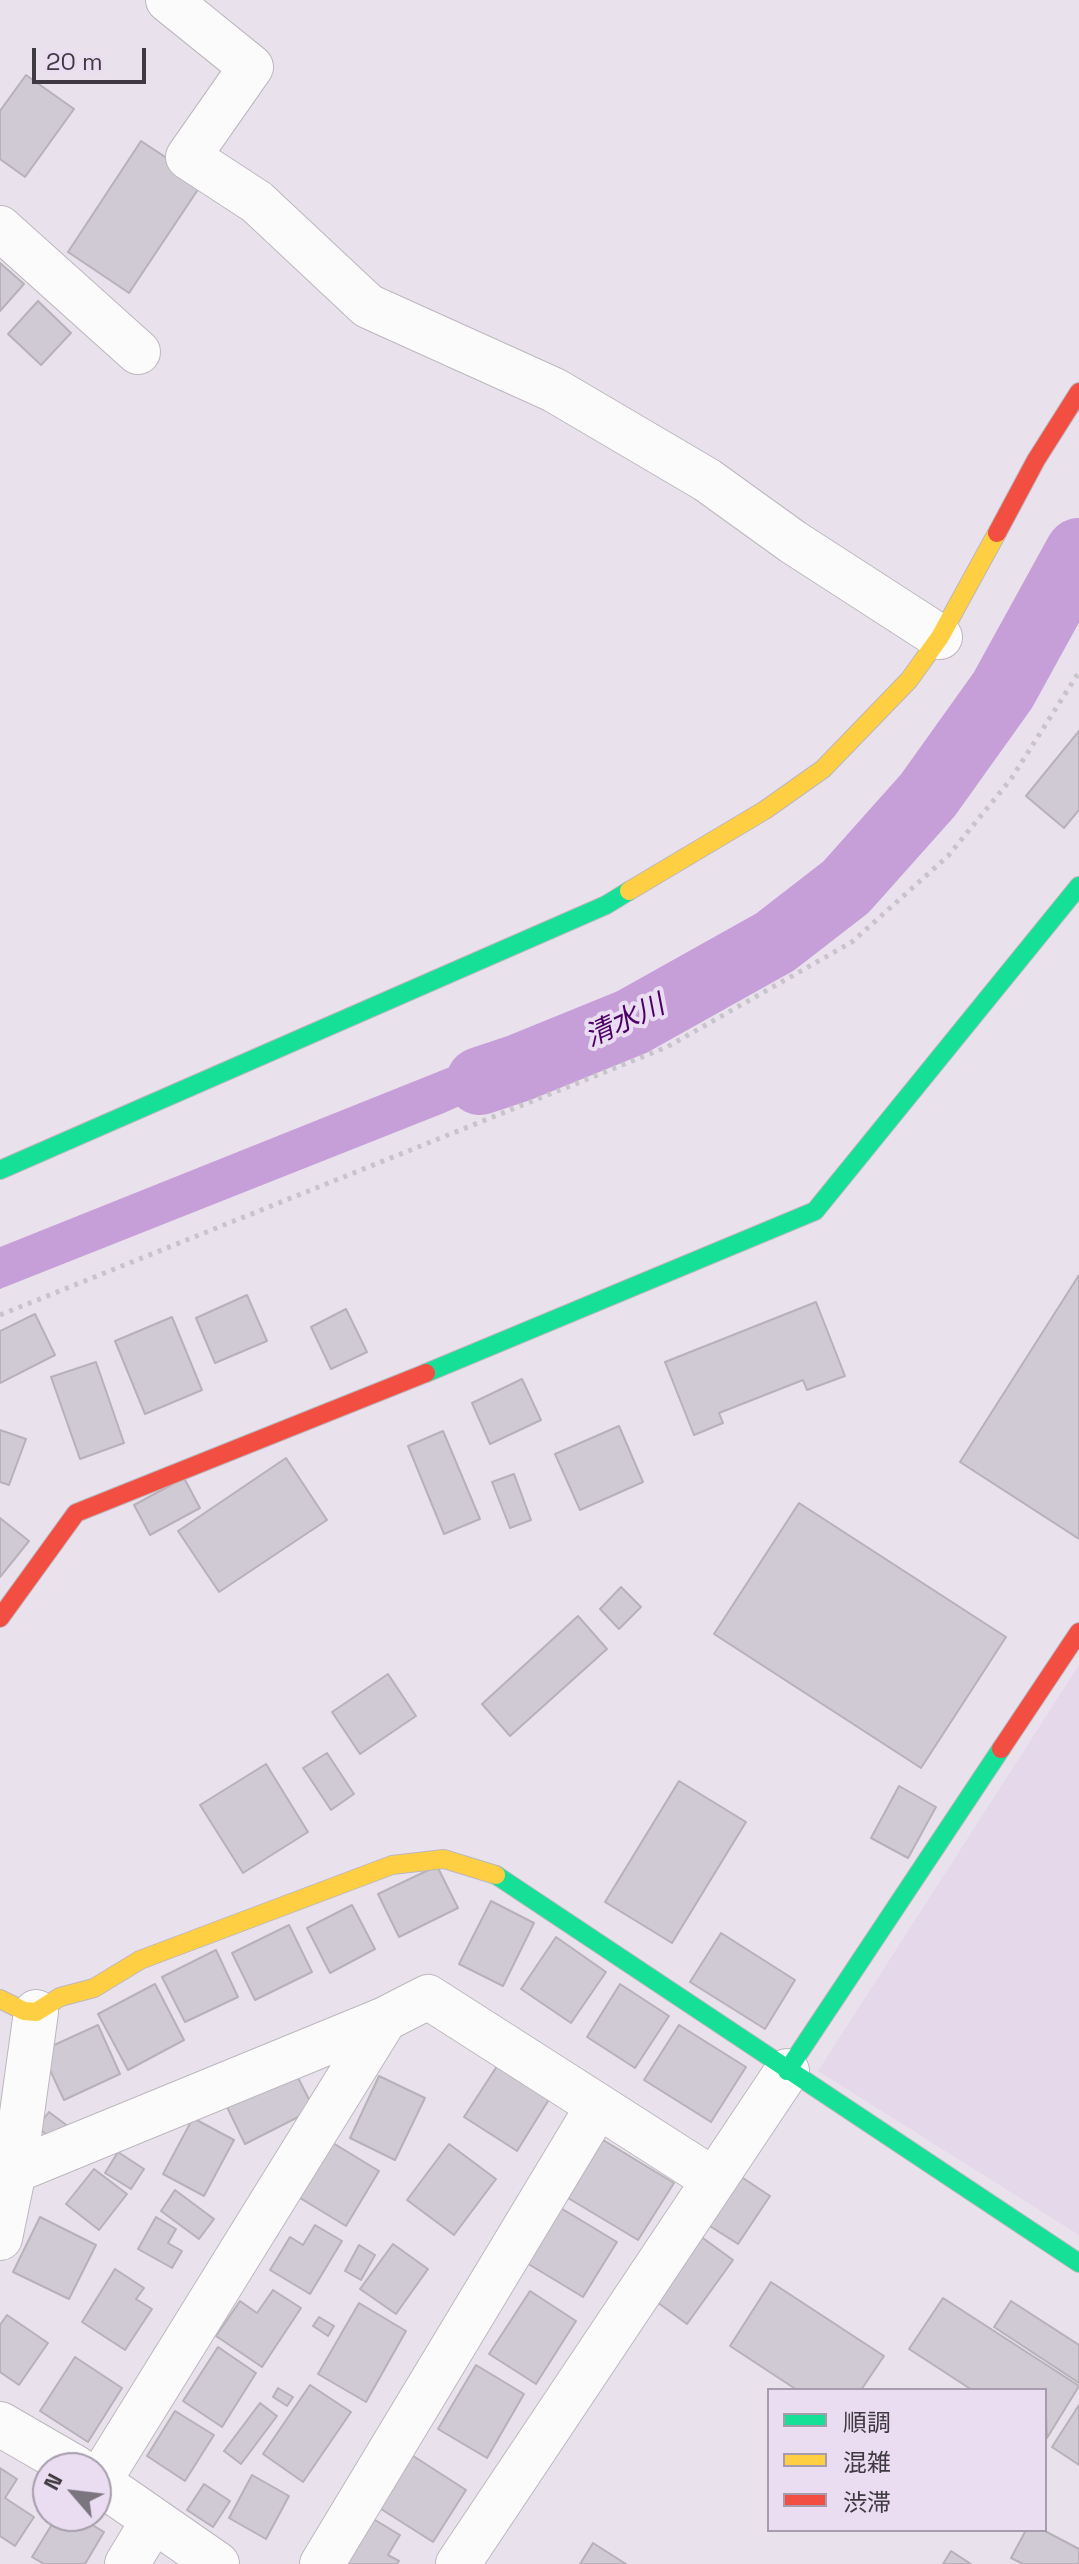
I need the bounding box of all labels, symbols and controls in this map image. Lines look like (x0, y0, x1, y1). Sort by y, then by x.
scale bar (36, 32, 150, 82)
text: 20 m (46, 46, 103, 77)
water label: 清水川 (580, 989, 670, 1055)
legend (767, 2388, 1047, 2532)
text: 順調 (843, 2407, 891, 2438)
text: 混雑 (843, 2447, 891, 2478)
north arrow (32, 2452, 112, 2532)
text: N (37, 2469, 68, 2495)
text: 渋滞 (843, 2487, 891, 2518)

